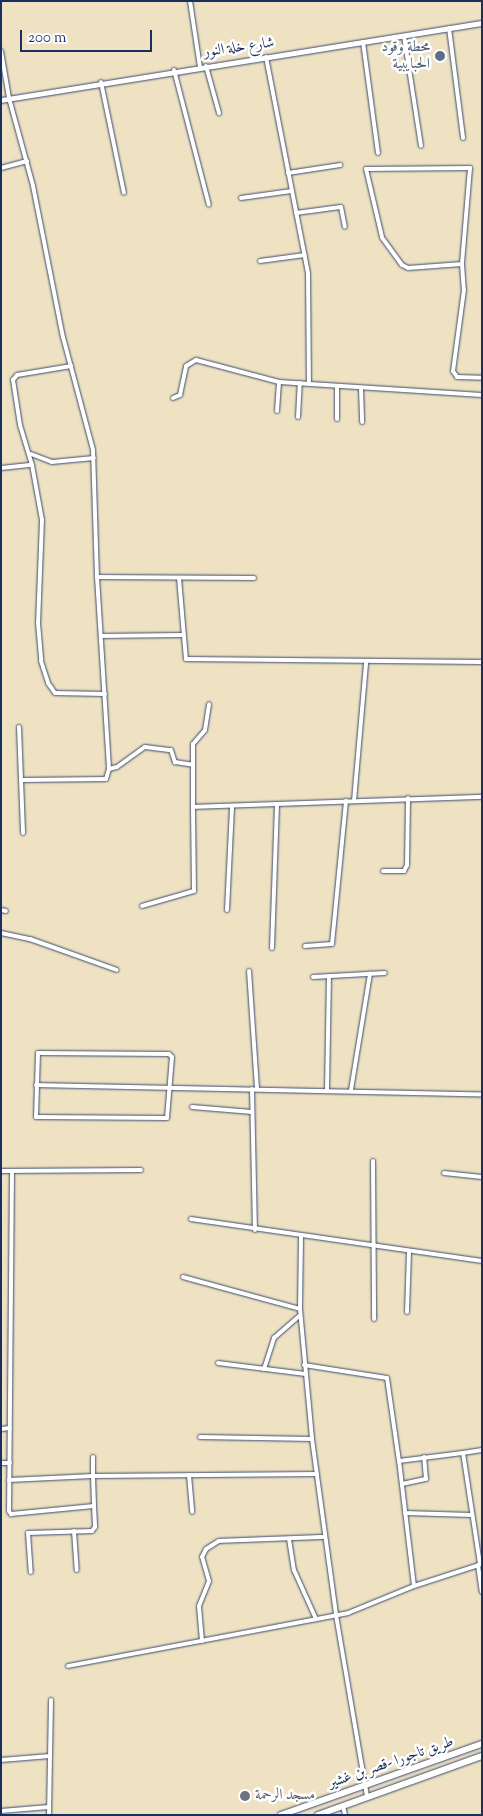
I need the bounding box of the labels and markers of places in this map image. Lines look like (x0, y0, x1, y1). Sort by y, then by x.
place label: محطة وقود الحبايبية (381, 38, 430, 73)
marker: محطة وقود الحبايبية (434, 50, 446, 62)
place label: مسجد الرحمة (255, 1787, 315, 1805)
marker: مسجد الرحمة (239, 1790, 251, 1802)

